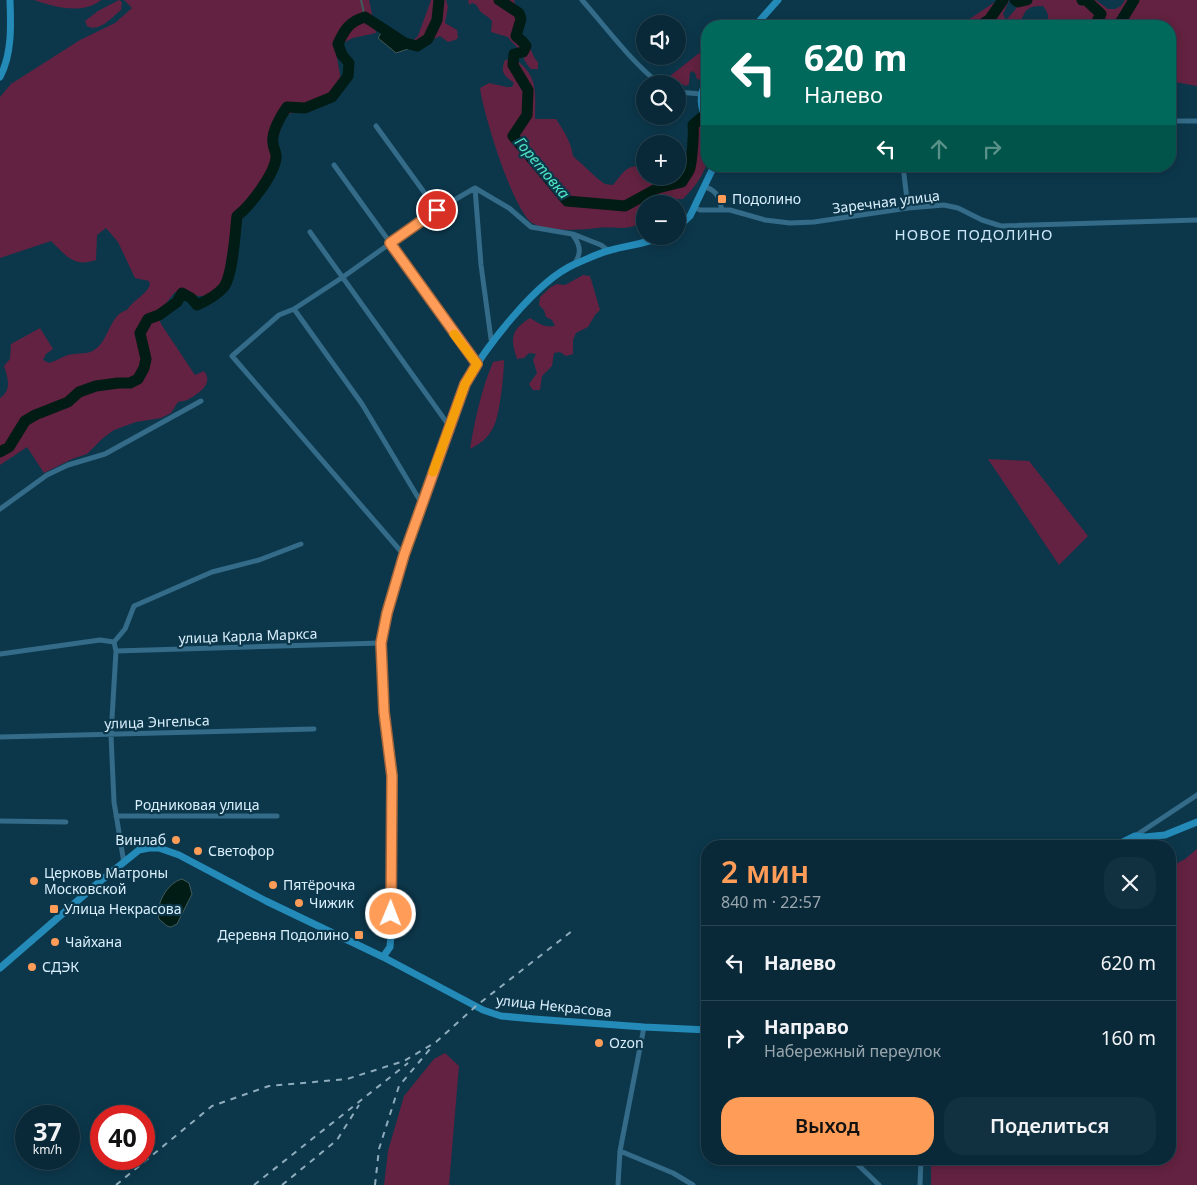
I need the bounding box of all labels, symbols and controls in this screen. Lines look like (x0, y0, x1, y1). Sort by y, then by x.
map controls (636, 15, 686, 245)
button: sound (636, 15, 686, 65)
text: 620 m (804, 34, 907, 81)
icon: left (721, 40, 786, 105)
button: search (636, 75, 686, 125)
text: Налево (804, 79, 883, 109)
water label: Горетовка (511, 132, 575, 203)
button: + (636, 135, 686, 185)
icon: left (872, 135, 900, 163)
icon: ahead (925, 135, 953, 163)
icon: right (978, 135, 1006, 163)
street label: Заречная улица (831, 185, 941, 218)
pin (416, 189, 458, 231)
place label: Подолино (732, 189, 801, 208)
marker: Подолино (716, 193, 728, 205)
button: − (636, 195, 686, 245)
icon: arrive (423, 196, 451, 224)
district label: НОВОЕ ПОДОЛИНО (895, 224, 1053, 244)
street label: улица Карла Маркса (178, 624, 318, 647)
street label: улица Энгельса (104, 710, 210, 733)
street label: Родниковая улица (135, 795, 259, 814)
place label: Винлаб (115, 830, 166, 849)
marker: Винлаб (170, 834, 182, 846)
place label: Светофор (208, 841, 274, 860)
marker: Светофор (192, 845, 204, 857)
text: 2 мин (721, 851, 809, 892)
button: close (1104, 857, 1156, 909)
place label: Церковь Матроны Московской (44, 863, 168, 898)
marker: Церковь Матроны Московской (28, 875, 40, 887)
place label: Пятёрочка (283, 875, 355, 894)
marker: Пятёрочка (267, 879, 279, 891)
position arrow (364, 887, 416, 939)
text: 840 m · 22:57 (721, 891, 821, 913)
place label: Чижик (309, 893, 354, 912)
marker: Чижик (293, 897, 305, 909)
place label: Улица Некрасова (64, 899, 181, 918)
marker: Улица Некрасова (48, 903, 60, 915)
place label: Деревня Подолино (218, 925, 349, 944)
marker: Деревня Подолино (353, 929, 365, 941)
place label: Чайхана (65, 932, 122, 951)
marker: Чайхана (49, 936, 61, 948)
icon: left (721, 949, 749, 977)
text: Налево (764, 950, 836, 976)
text: 620 m (1101, 950, 1156, 976)
place label: СДЭК (42, 957, 79, 976)
marker: СДЭК (26, 961, 38, 973)
street label: улица Некрасова (495, 990, 613, 1021)
text: Направо (764, 1014, 849, 1040)
icon: right (721, 1024, 749, 1052)
text: 160 m (1101, 1025, 1156, 1051)
place label: Ozon (609, 1033, 644, 1052)
marker: Ozon (593, 1037, 605, 1049)
text: Набережный переулок (764, 1040, 941, 1062)
button: Выход (721, 1097, 934, 1155)
button: Поделиться (944, 1097, 1156, 1155)
speed limit sign: 40 (90, 1105, 155, 1170)
text: 37 (33, 1114, 62, 1148)
text: km/h (33, 1141, 62, 1158)

